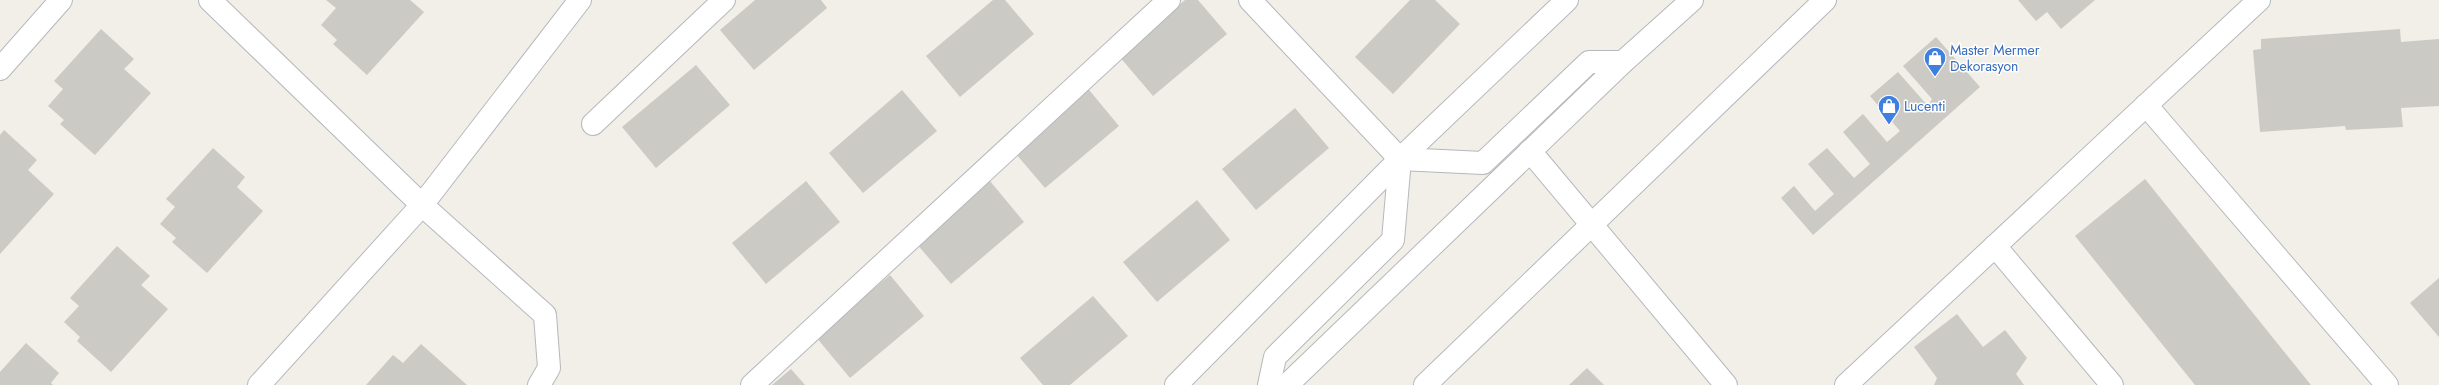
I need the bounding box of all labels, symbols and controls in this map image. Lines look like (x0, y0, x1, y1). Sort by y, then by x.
place label: Master Mermer Dekorasyon (1950, 40, 2040, 76)
shop icon: Master Mermer Dekorasyon (1922, 45, 1948, 78)
shop icon: Lucenti (1876, 93, 1902, 126)
place label: Lucenti (1904, 96, 1946, 116)

